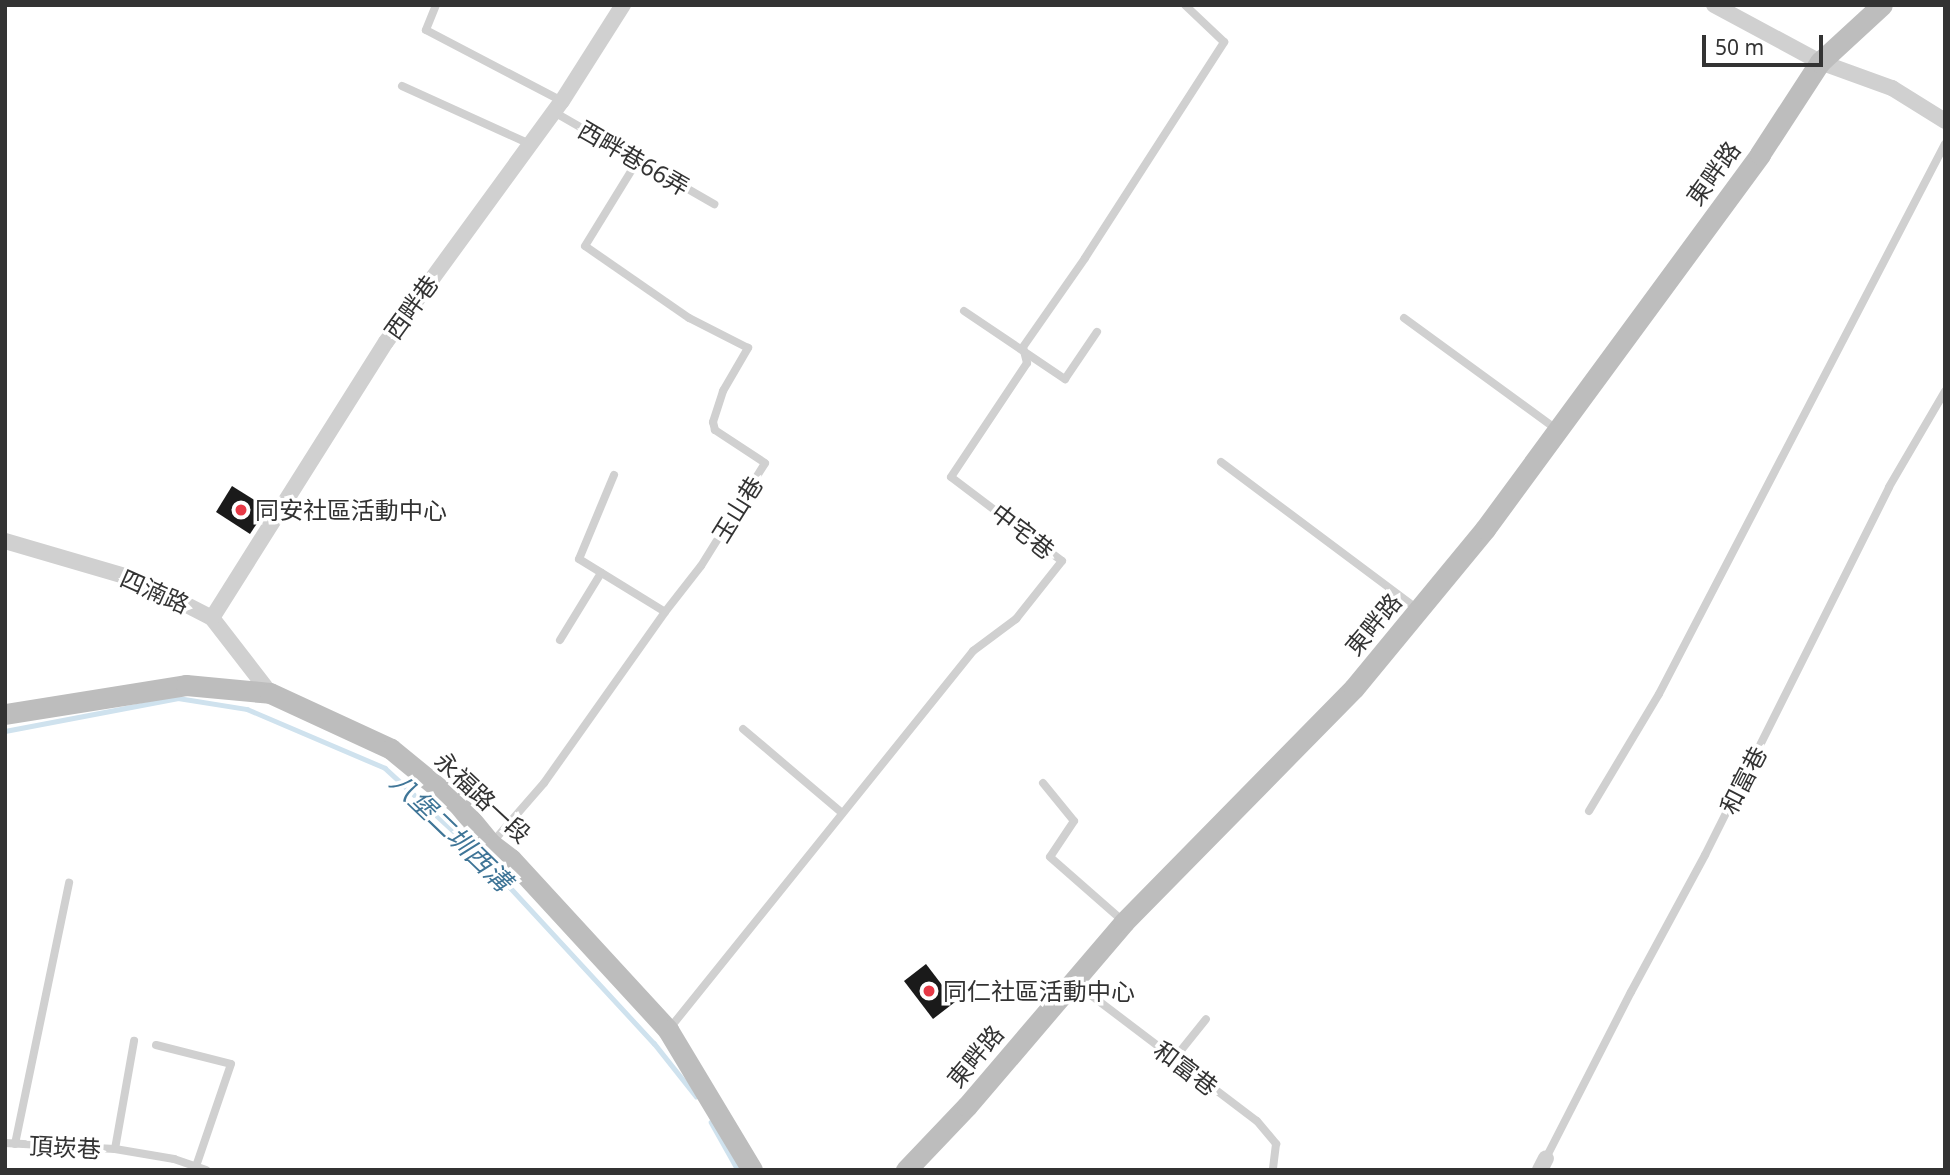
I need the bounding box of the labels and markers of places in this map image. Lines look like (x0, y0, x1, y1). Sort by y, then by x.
place label: 同安社區活動中心 (255, 496, 447, 524)
marker: 同安社區活動中心 (233, 502, 249, 518)
place label: 同仁社區活動中心 (943, 977, 1135, 1005)
marker: 同仁社區活動中心 (921, 983, 937, 999)

